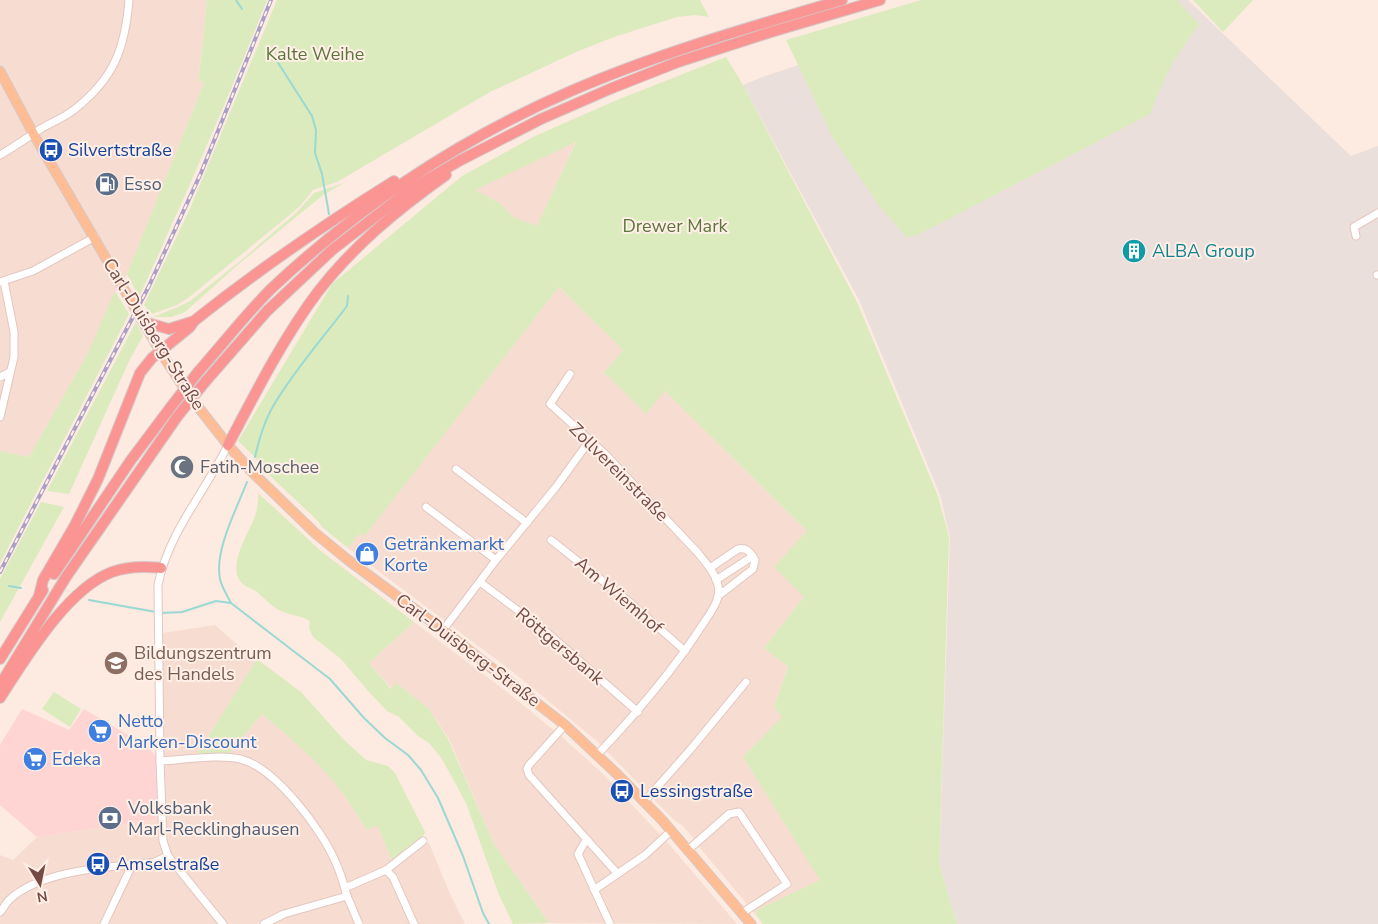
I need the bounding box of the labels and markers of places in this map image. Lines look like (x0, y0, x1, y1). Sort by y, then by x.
bus stop icon: Silvertstraße (38, 137, 64, 163)
place label: Silvertstraße (68, 138, 172, 162)
fuel station icon: Esso (94, 171, 120, 197)
place label: Esso (124, 172, 162, 196)
building icon: ALBA Group (1121, 238, 1147, 264)
place label: ALBA Group (1152, 239, 1255, 263)
mosque icon: Fatih-Moschee (169, 454, 195, 480)
place label: Fatih-Moschee (200, 455, 319, 479)
place label: Getränkemarkt Korte (384, 532, 505, 577)
shop icon: Getränkemarkt Korte (354, 541, 380, 567)
place label: Bildungszentrum des Handels (134, 641, 272, 686)
school or university icon: Bildungszentrum des Handels (103, 650, 129, 676)
place label: Netto Marken-Discount (118, 709, 257, 754)
supermarket icon: Netto Marken-Discount (87, 718, 113, 744)
supermarket icon: Edeka (22, 746, 48, 772)
place label: Edeka (52, 747, 101, 771)
bus stop icon: Lessingstraße (609, 778, 635, 804)
place label: Lessingstraße (640, 779, 753, 803)
place label: Volksbank Marl-Recklinghausen (127, 796, 300, 841)
bank icon: Volksbank Marl-Recklinghausen (97, 805, 123, 831)
bus stop icon: Amselstraße (85, 851, 111, 877)
place label: Amselstraße (116, 852, 219, 876)

